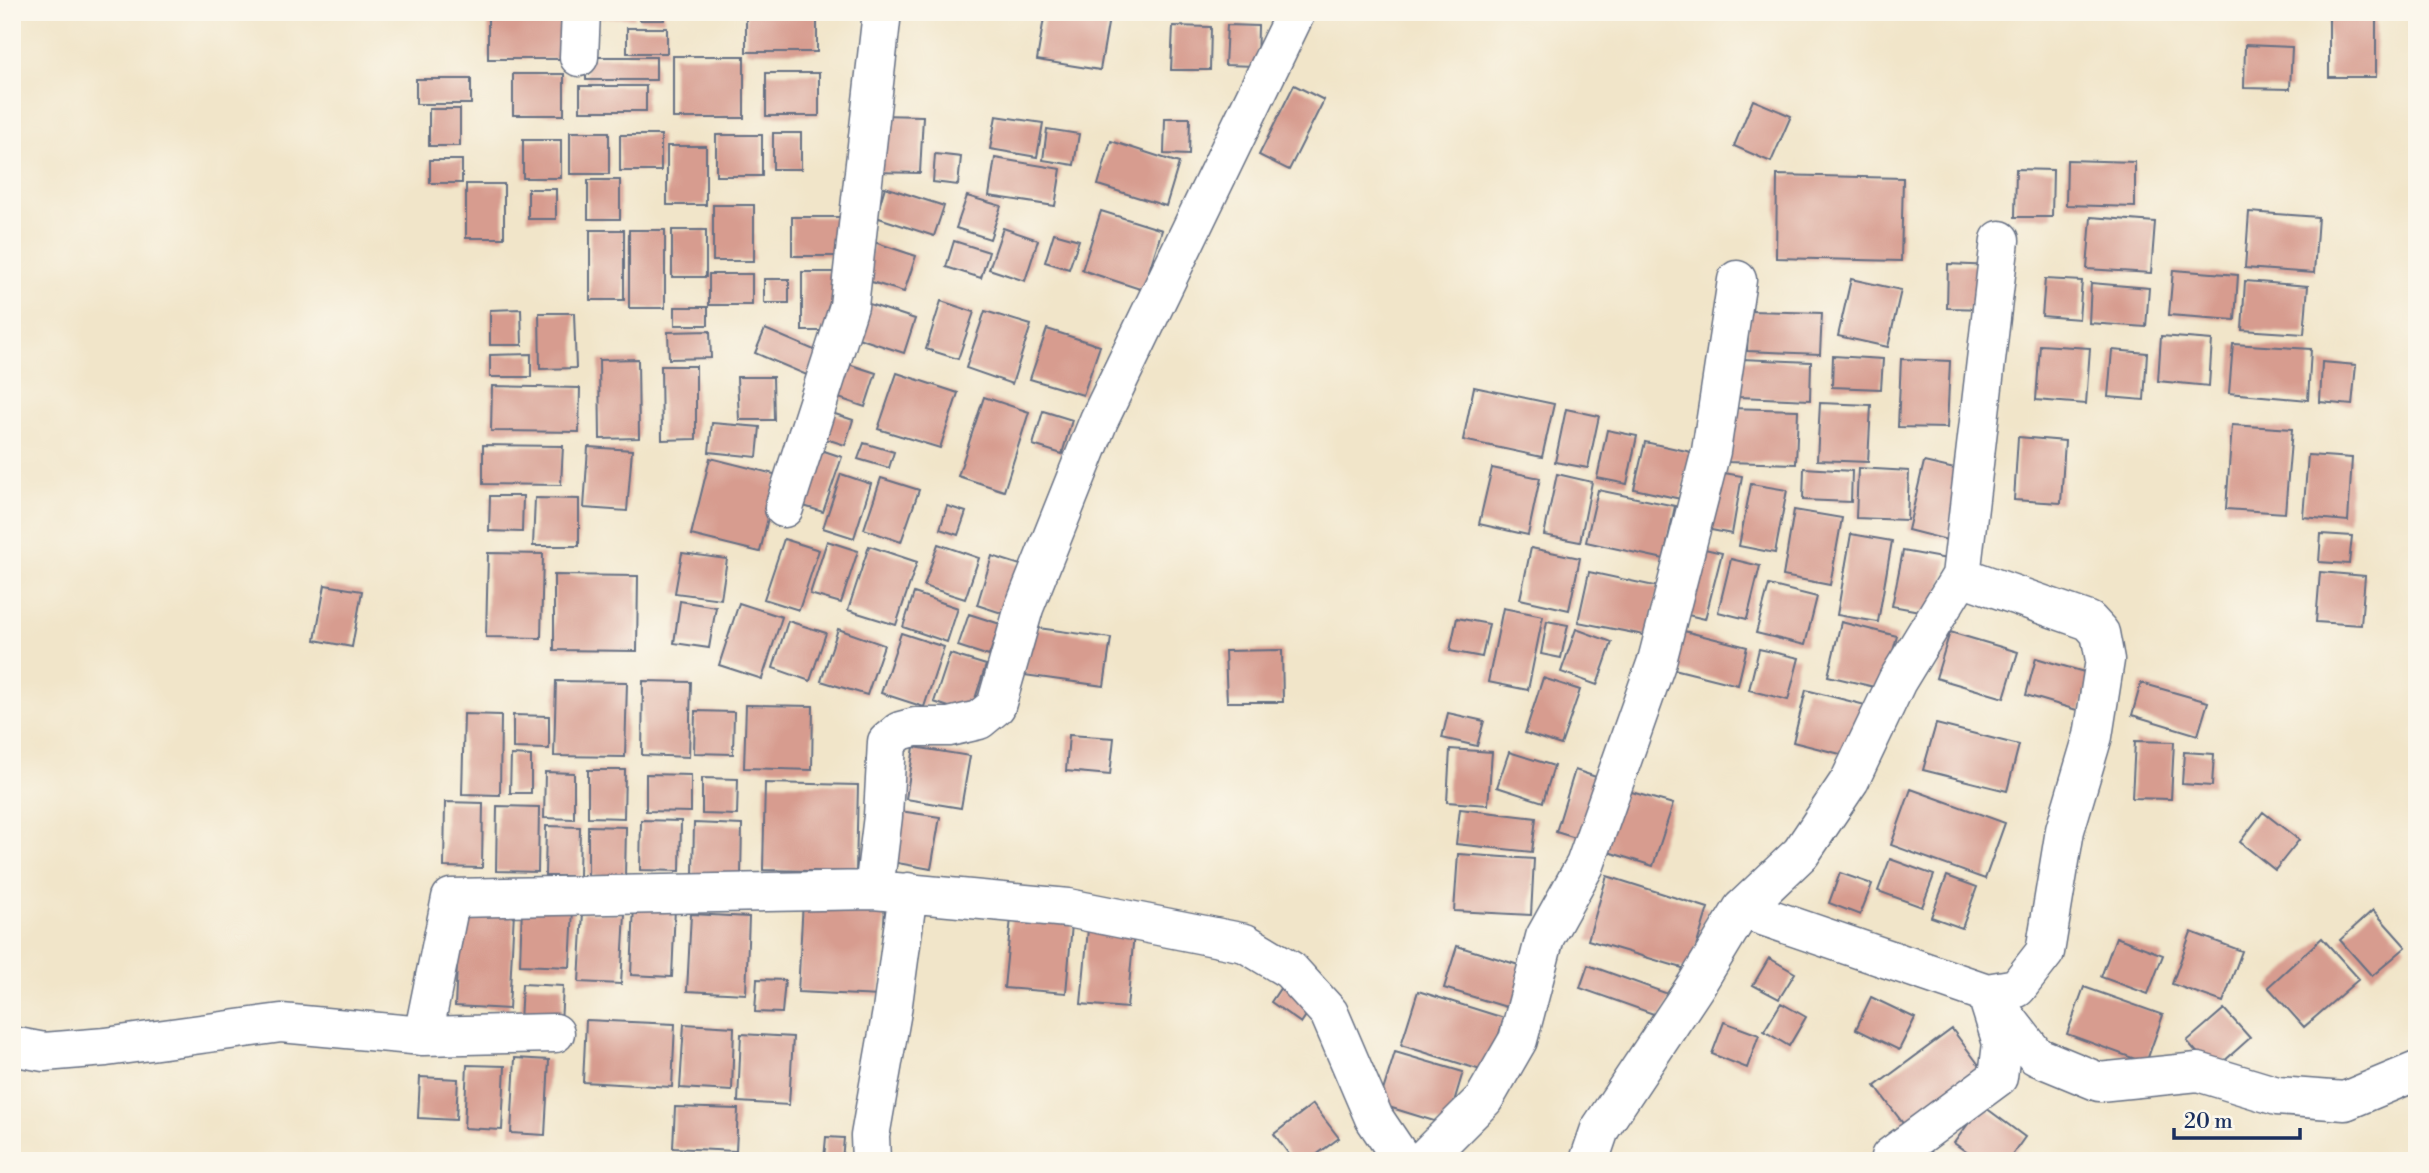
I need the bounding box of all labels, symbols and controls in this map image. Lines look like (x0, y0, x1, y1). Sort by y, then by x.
scale bar (2174, 1096, 2300, 1140)
text: 20 m (2184, 1109, 2233, 1135)

